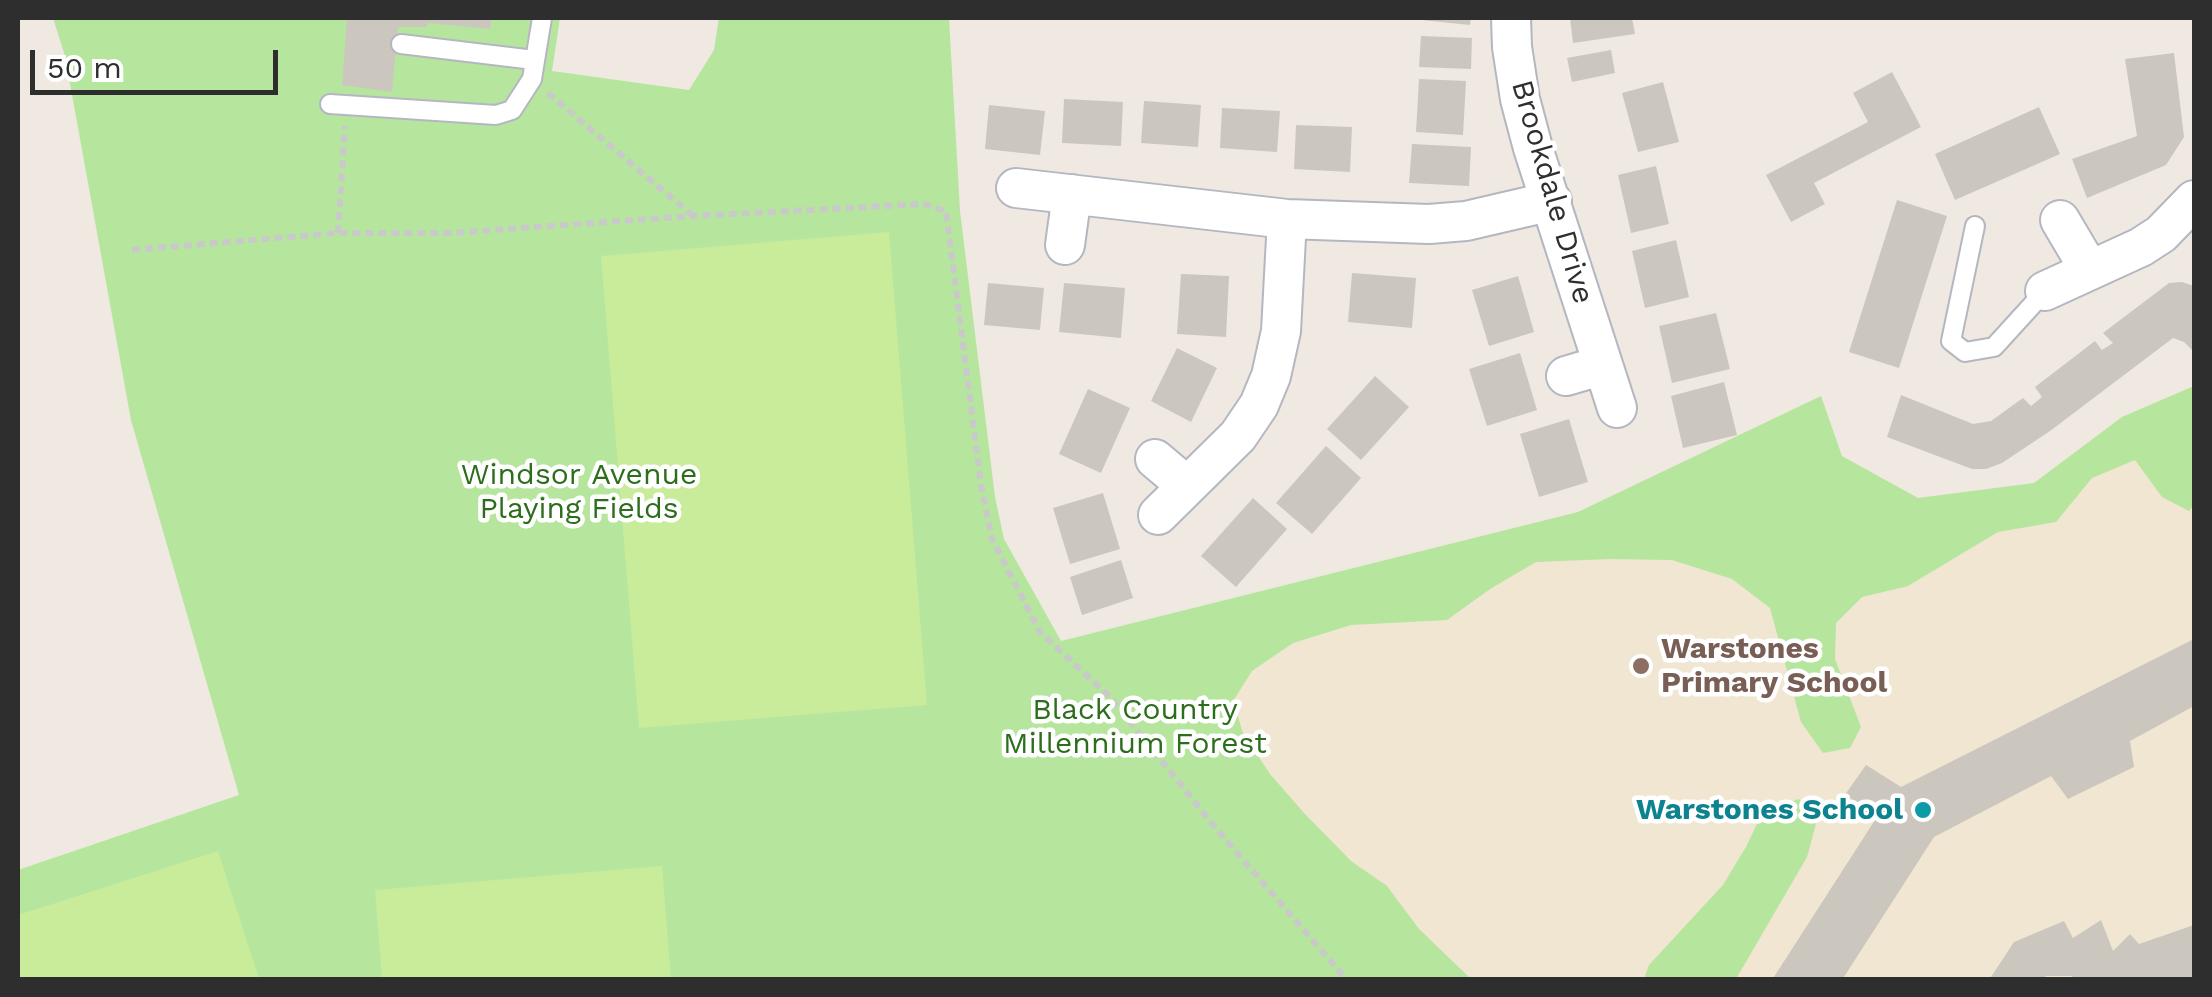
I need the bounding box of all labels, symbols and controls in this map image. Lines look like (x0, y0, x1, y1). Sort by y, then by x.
scale bar (35, 30, 282, 92)
text: 50 m (47, 50, 122, 85)
street label: Brookdale Drive (1503, 76, 1601, 308)
park label: Windsor Avenue Playing Fields (461, 457, 697, 528)
place label: Warstones Primary School (1661, 631, 1887, 702)
marker: Warstones Primary School (1630, 655, 1652, 677)
park label: Black Country Millennium Forest (1003, 692, 1267, 762)
place label: Warstones School (1636, 792, 1903, 828)
marker: Warstones School (1912, 799, 1934, 821)

